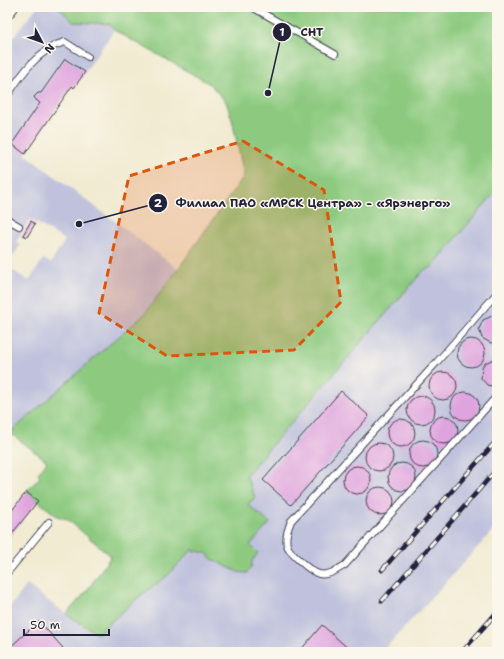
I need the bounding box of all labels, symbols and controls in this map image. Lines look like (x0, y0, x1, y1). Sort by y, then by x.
callout: СНТ (272, 20, 331, 44)
north arrow (22, 22, 62, 62)
text: 1 (279, 24, 285, 40)
text: СНТ (301, 24, 324, 40)
text: N (40, 40, 58, 57)
callout: Филиал ПАО «МРСК Центра» - «Ярэнерго» (148, 191, 459, 215)
text: 2 (154, 195, 163, 211)
text: Филиал ПАО «МРСК Центра» - «Ярэнерго» (176, 195, 450, 211)
scale bar (24, 611, 109, 637)
text: 50 m (30, 617, 60, 633)

